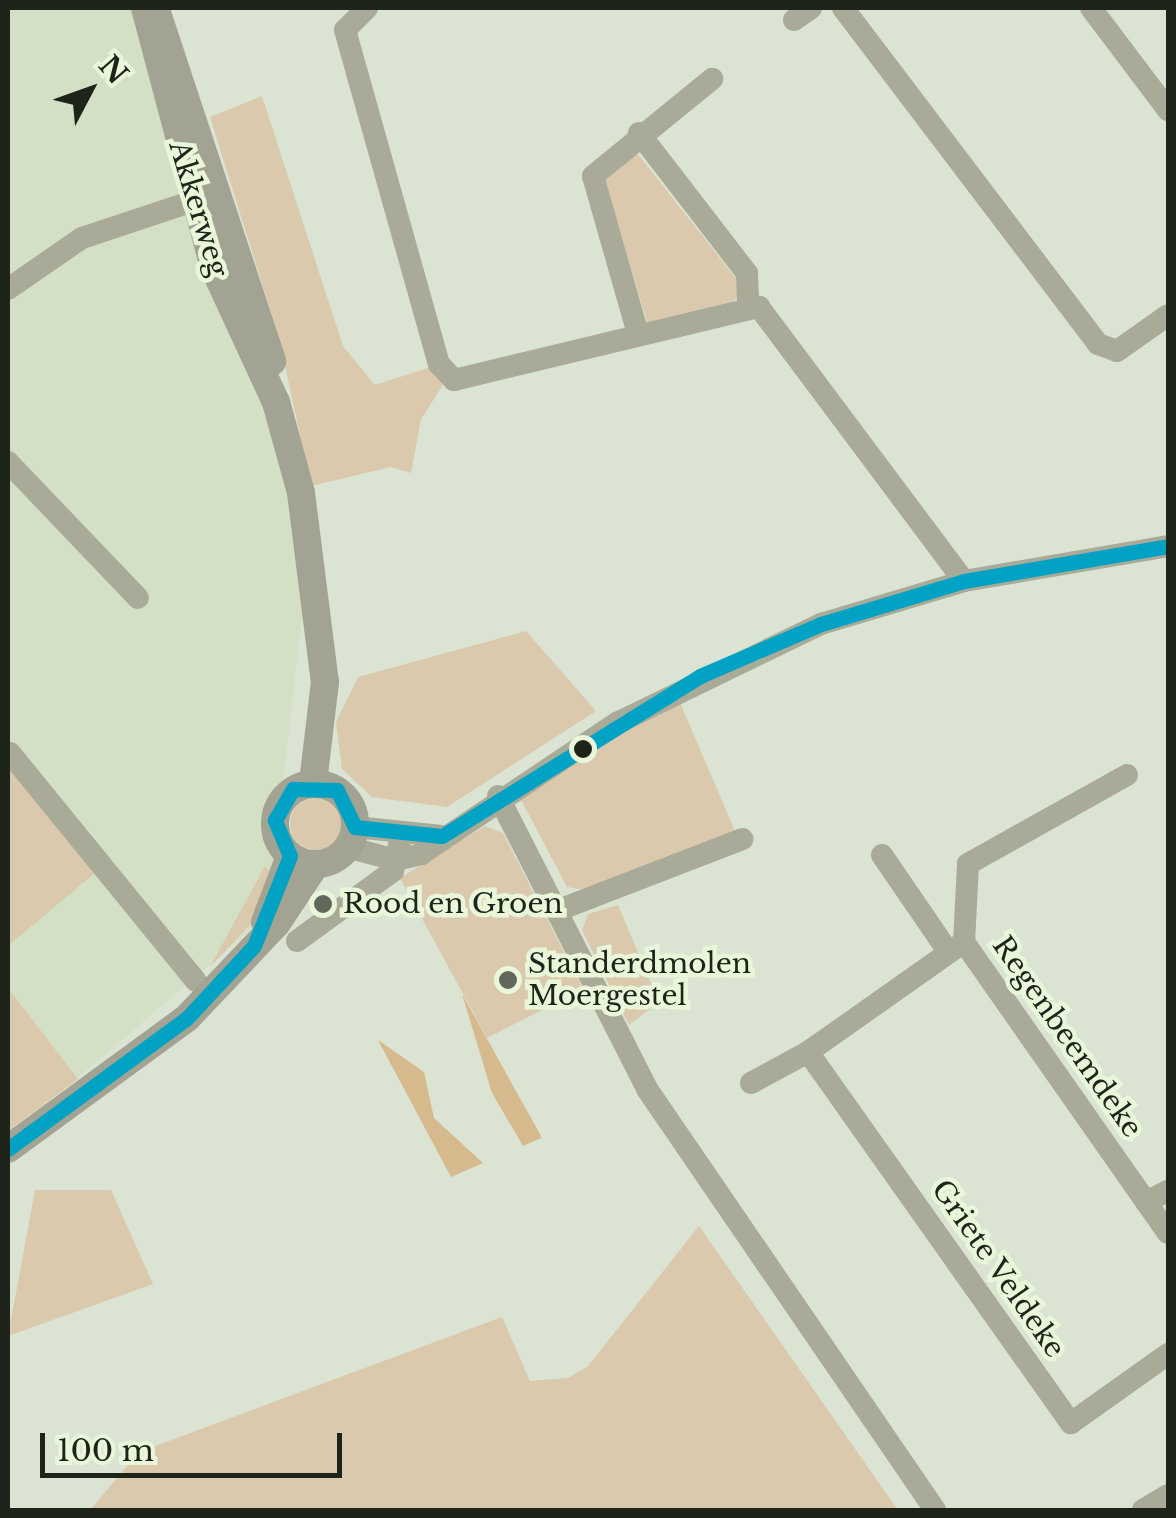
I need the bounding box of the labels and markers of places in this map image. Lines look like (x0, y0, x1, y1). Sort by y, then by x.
unlabelled marker (573, 739, 593, 759)
place label: Rood en Groen (343, 887, 563, 921)
marker: Rood en Groen (312, 893, 334, 915)
place label: Standerdmolen Moergestel (528, 947, 751, 1013)
marker: Standerdmolen Moergestel (497, 969, 519, 991)

